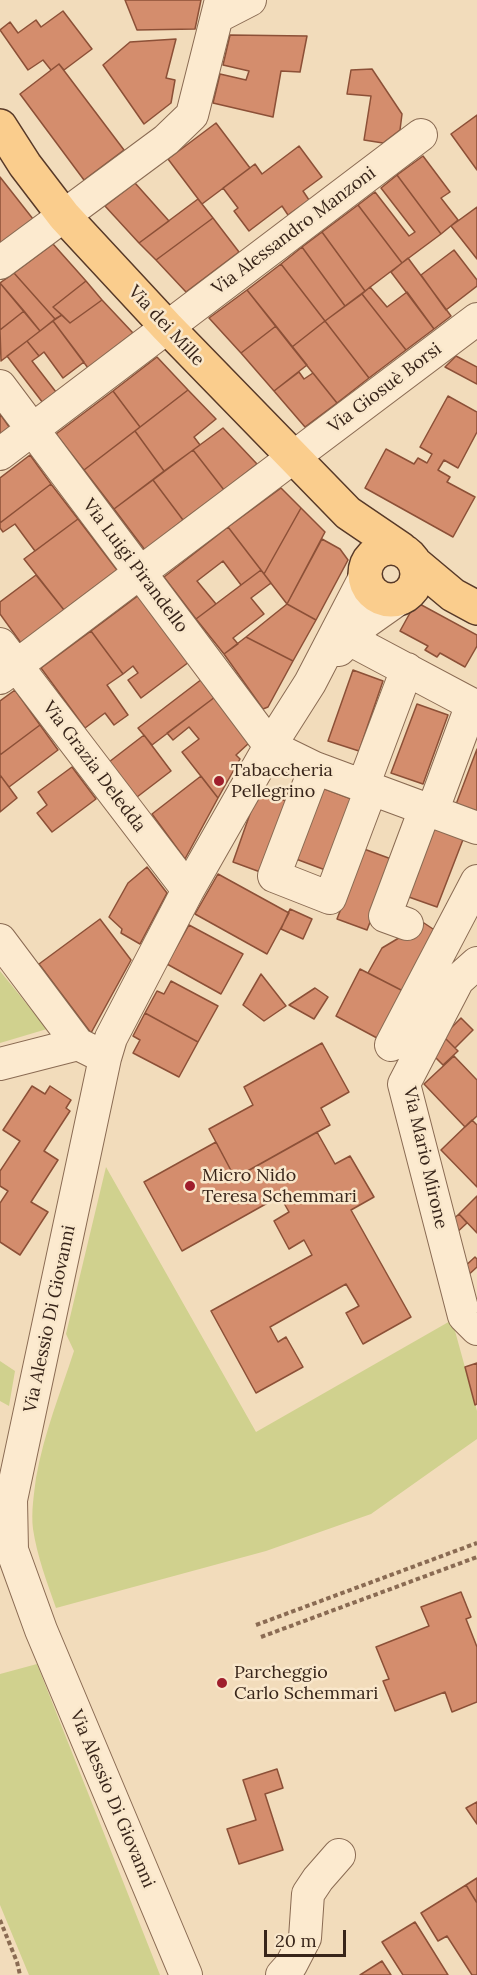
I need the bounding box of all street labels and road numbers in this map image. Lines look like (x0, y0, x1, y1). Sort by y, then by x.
street label: Via Alessandro Manzoni (208, 162, 380, 300)
street label: Via dei Mille (123, 281, 209, 371)
street label: Via Giosuè Borsi (324, 338, 446, 438)
street label: Via Luigi Pirandello (78, 495, 192, 637)
street label: Via Grazia Deledda (38, 697, 150, 837)
street label: Via Mario Mirone (398, 1085, 452, 1231)
street label: Via Alessio Di Giovanni (20, 1223, 80, 1415)
street label: Via Alessio Di Giovanni (65, 1707, 159, 1891)

